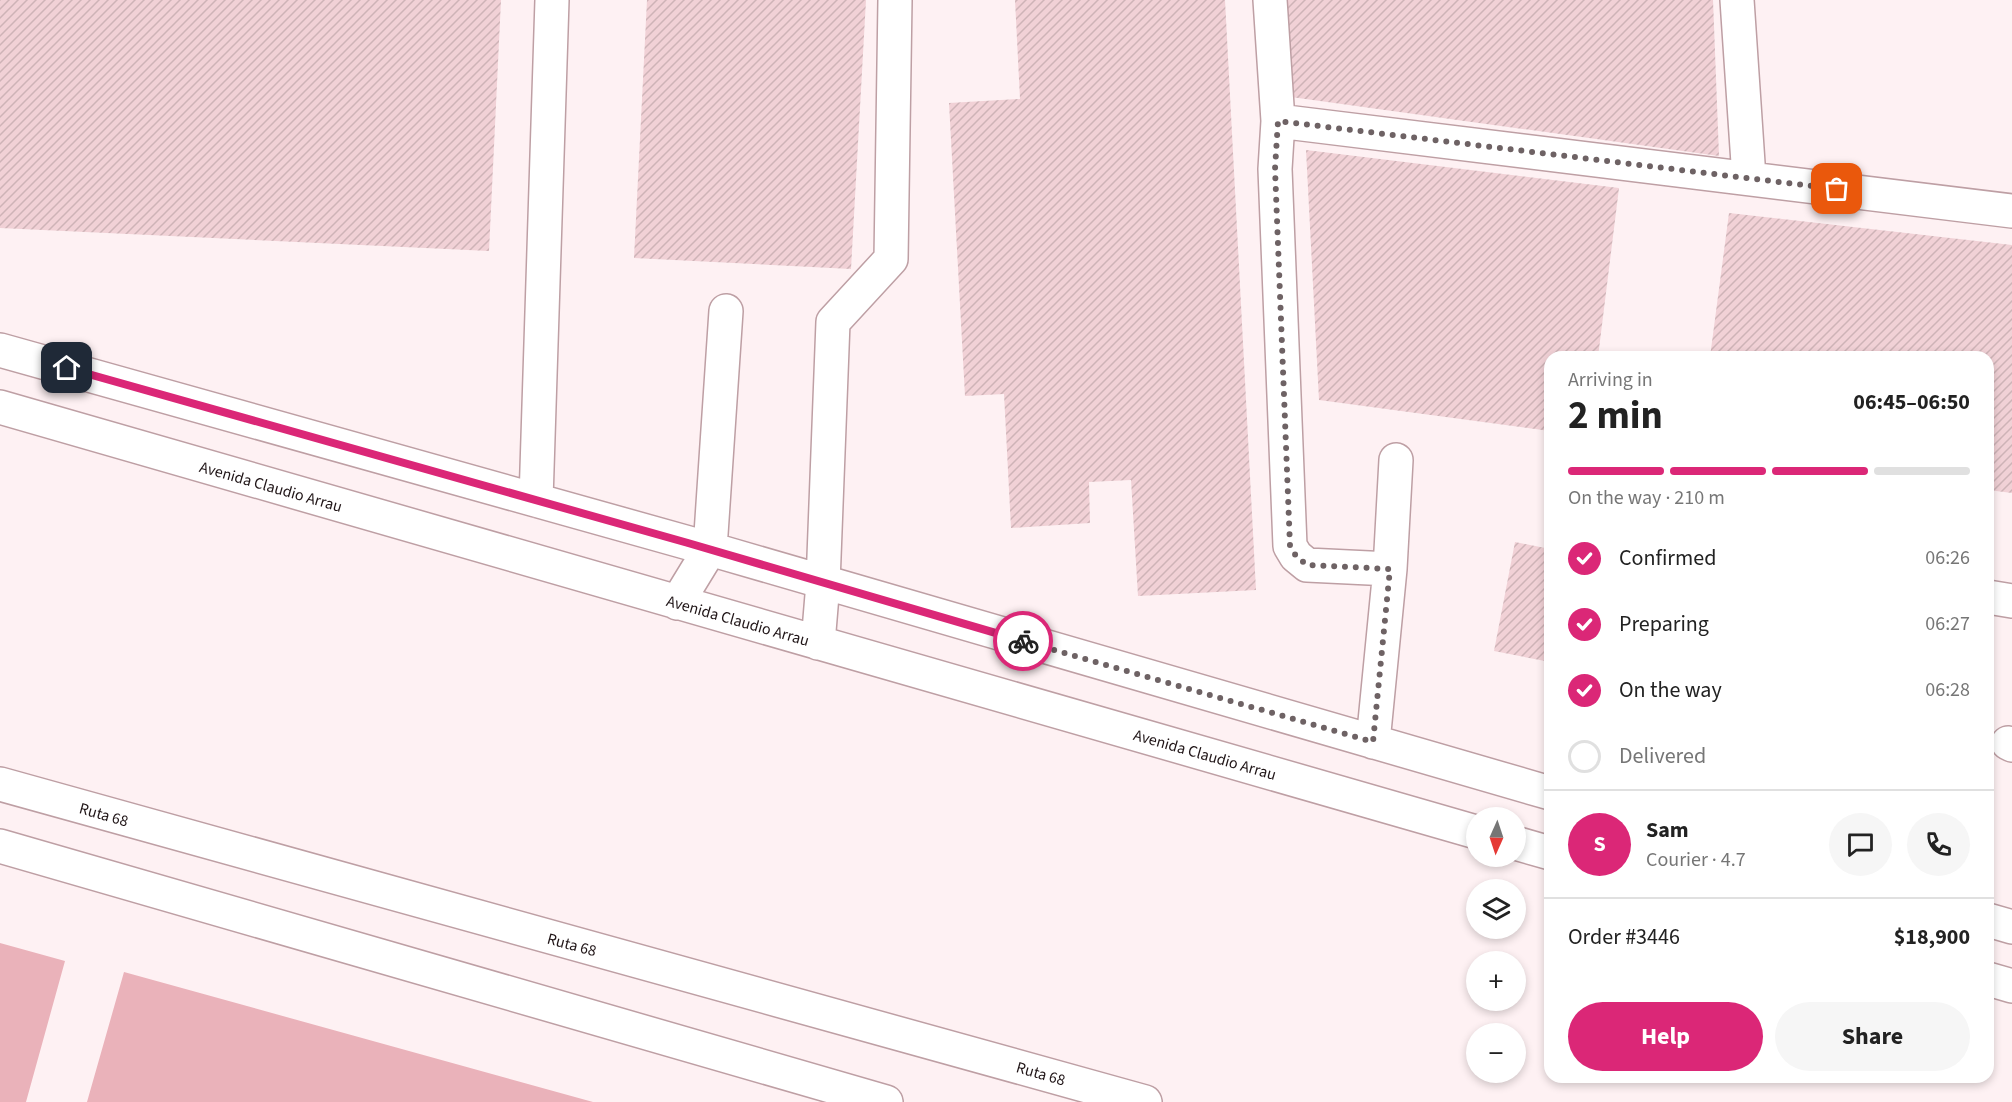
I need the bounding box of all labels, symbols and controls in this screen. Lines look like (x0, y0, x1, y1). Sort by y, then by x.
pin (1811, 163, 1862, 214)
icon: bag (1820, 172, 1853, 205)
pin (41, 342, 92, 393)
icon: home (50, 351, 83, 384)
text: Arriving in (1568, 366, 1653, 394)
text: 06:45–06:50 (1853, 386, 1970, 418)
text: 2 min (1568, 388, 1663, 444)
street label: Avenida Claudio Arrau (197, 456, 345, 518)
text: On the way · 210 m (1568, 484, 1725, 512)
icon: check (1568, 542, 1601, 575)
text: Confirmed (1619, 542, 1716, 574)
text: 06:26 (1925, 544, 1970, 572)
street label: Avenida Claudio Arrau (664, 590, 812, 652)
icon: check (1568, 608, 1601, 641)
text: Preparing (1619, 608, 1709, 640)
text: 06:27 (1925, 610, 1970, 638)
courier (993, 611, 1053, 671)
icon: bike (1007, 625, 1040, 658)
icon: check (1568, 674, 1601, 707)
text: On the way (1619, 674, 1722, 706)
text: 06:28 (1925, 676, 1970, 704)
street label: Avenida Claudio Arrau (1131, 724, 1279, 786)
text: Delivered (1619, 740, 1706, 772)
street label: Ruta 68 (77, 797, 131, 832)
north arrow (1466, 807, 1526, 867)
map controls (1466, 807, 1526, 1083)
button: chat (1829, 813, 1892, 876)
button: phone (1907, 813, 1970, 876)
text: Sam (1646, 814, 1689, 846)
text: S (1593, 828, 1606, 860)
text: Courier · 4.7 (1646, 846, 1746, 874)
button: layers (1466, 879, 1526, 939)
text: Order #3446 (1568, 921, 1680, 953)
text: $18,900 (1894, 921, 1970, 953)
street label: Ruta 68 (545, 928, 599, 962)
button: + (1466, 951, 1526, 1011)
button: Help (1568, 1002, 1763, 1071)
button: Share (1775, 1002, 1970, 1071)
button: − (1466, 1023, 1526, 1083)
street label: Ruta 68 (1014, 1056, 1068, 1091)

